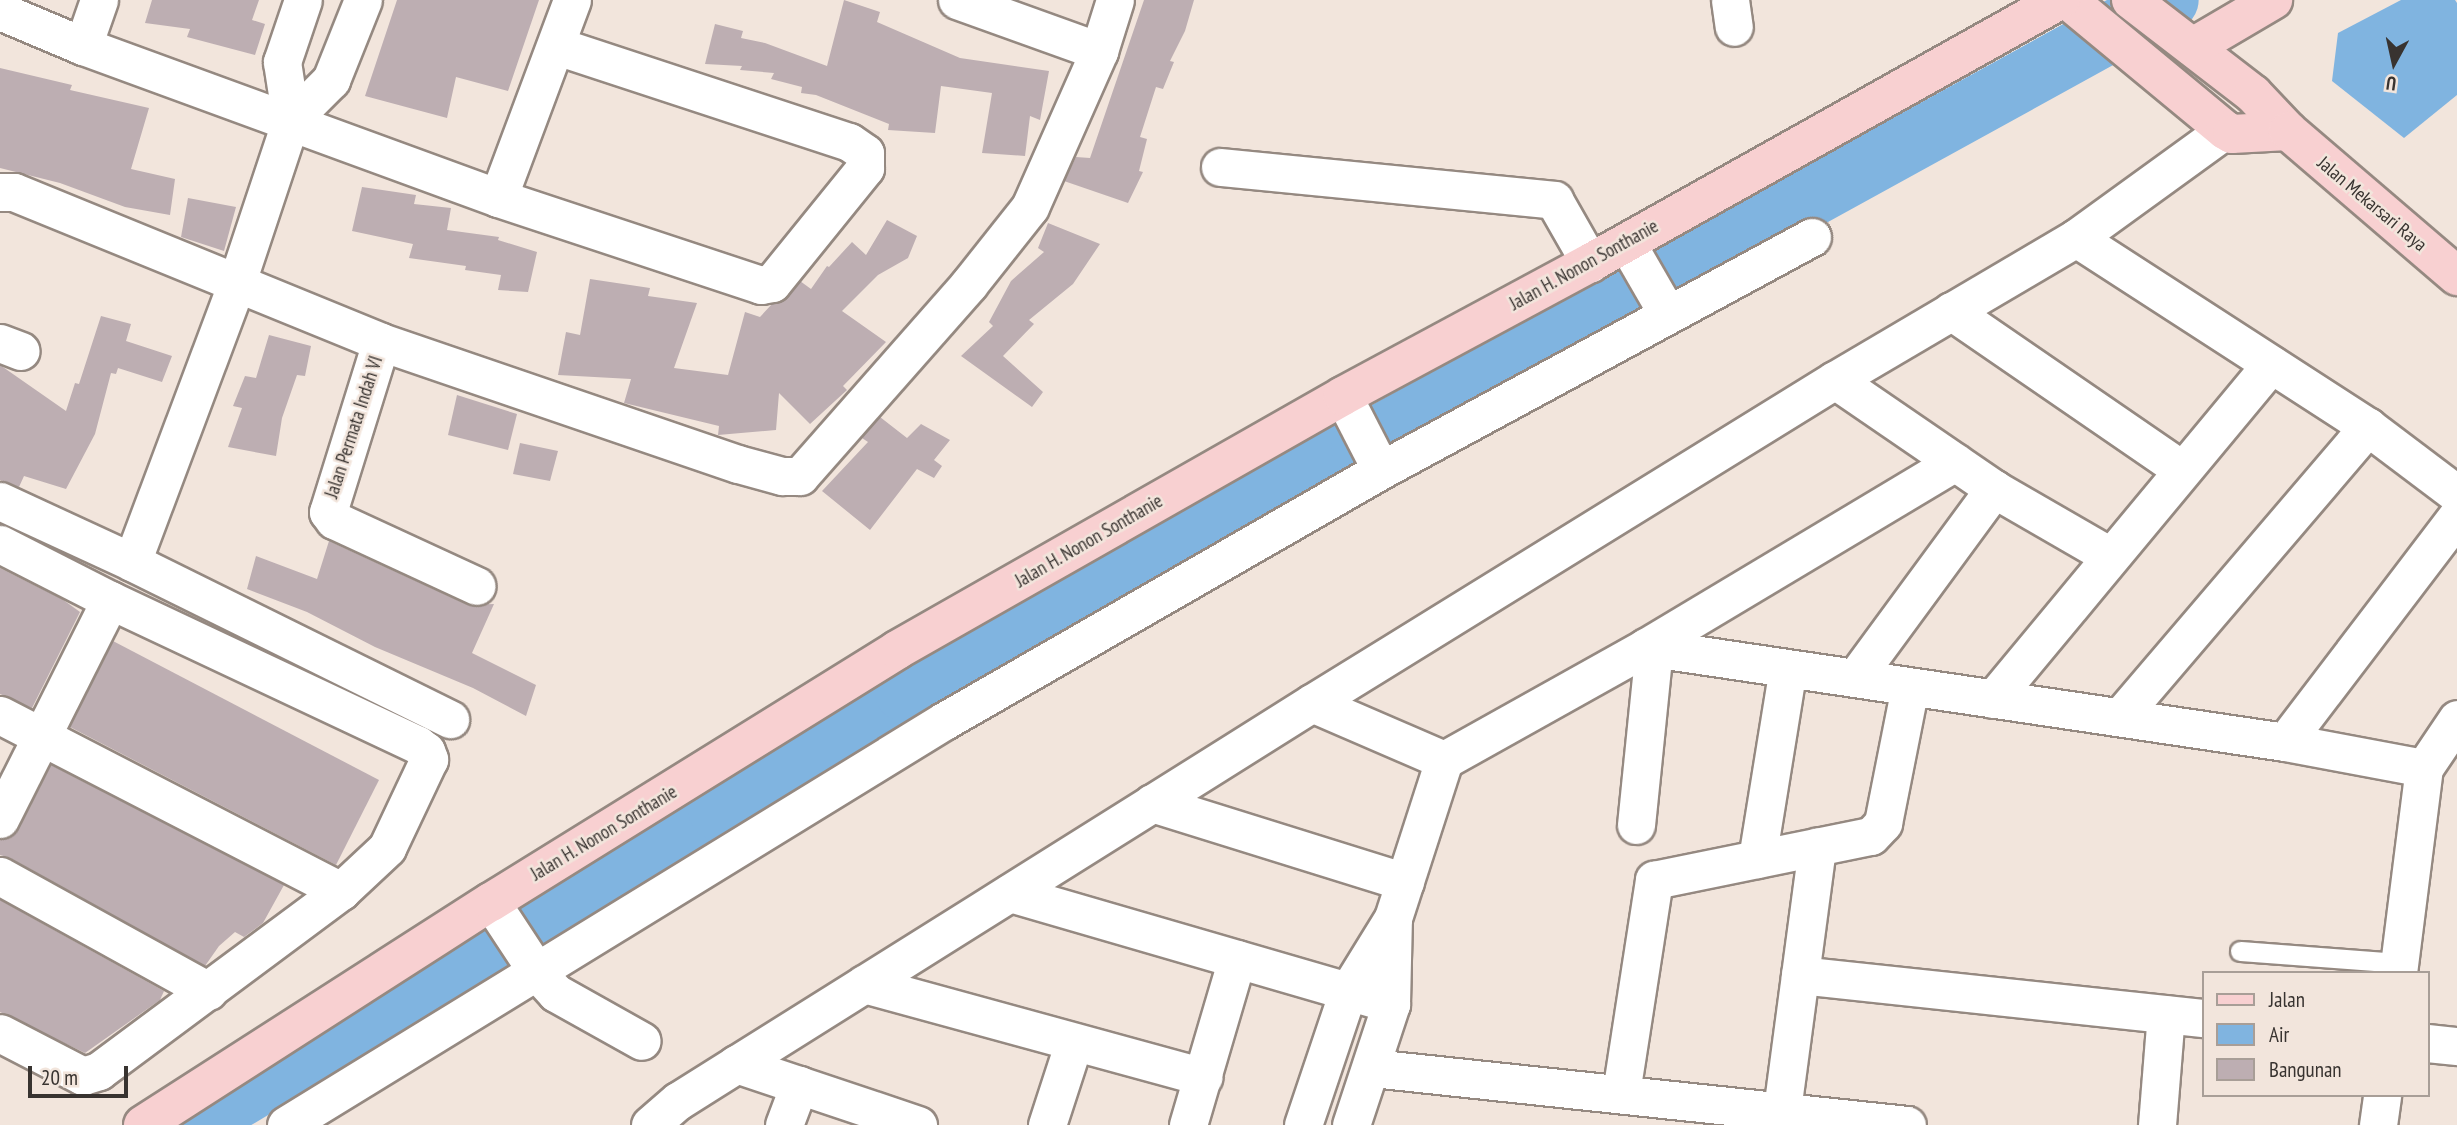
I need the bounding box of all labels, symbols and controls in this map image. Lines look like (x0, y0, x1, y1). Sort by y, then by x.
north arrow (2359, 28, 2429, 98)
text: U (2385, 71, 2398, 96)
street label: Jalan Mekarsari Raya (2313, 152, 2431, 256)
street label: Jalan H. Nonon Sonthanie (1505, 214, 1663, 316)
street label: Jalan Permata Indah VI (320, 353, 388, 501)
street label: Jalan H. Nonon Sonthanie (1011, 489, 1167, 593)
street label: Jalan H. Nonon Sonthanie (526, 780, 682, 886)
legend (2202, 971, 2429, 1097)
text: Jalan (2269, 986, 2305, 1013)
text: Air (2269, 1021, 2289, 1048)
scale bar (32, 1052, 131, 1096)
text: Bangunan (2269, 1056, 2342, 1083)
text: 20 m (41, 1064, 78, 1091)

